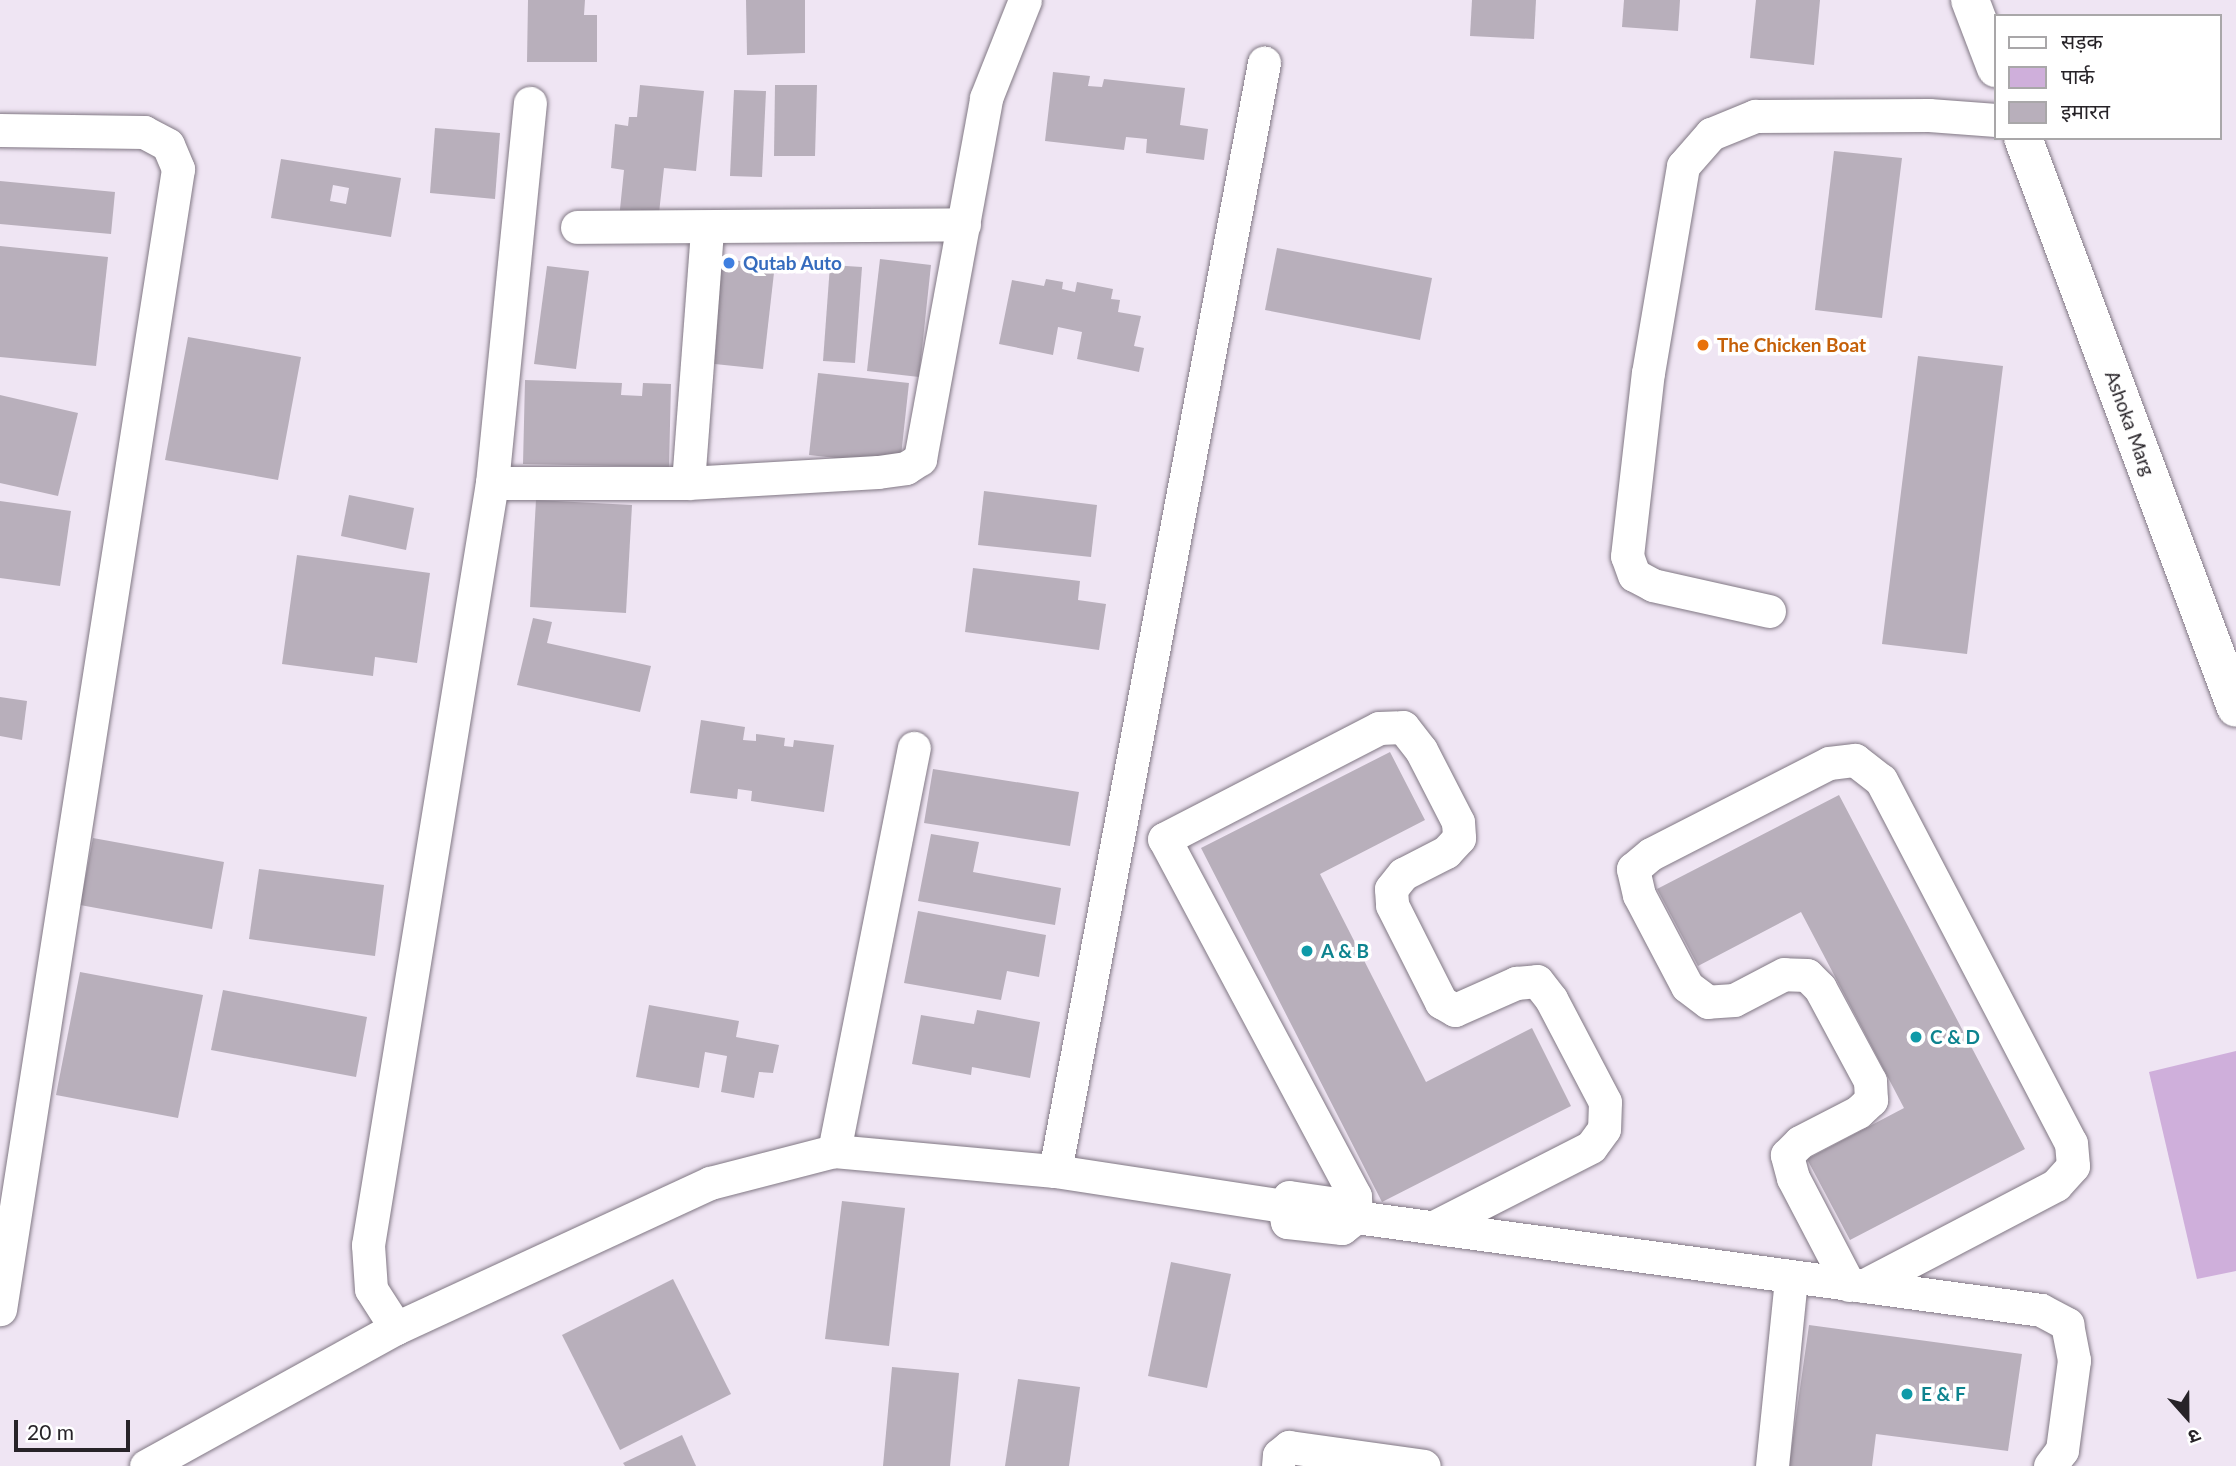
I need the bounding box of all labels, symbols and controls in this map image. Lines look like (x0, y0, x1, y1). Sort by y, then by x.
legend (1994, 14, 2222, 140)
text: सड़क (2061, 28, 2103, 53)
text: पार्क (2061, 63, 2095, 88)
text: इमारत (2061, 98, 2110, 123)
place label: Qutab Auto (743, 252, 843, 274)
marker: Qutab Auto (721, 255, 737, 271)
place label: The Chicken Boat (1717, 334, 1866, 356)
marker: The Chicken Boat (1695, 337, 1711, 353)
street label: Ashoka Marg (2101, 368, 2159, 478)
place label: A & B (1321, 940, 1370, 962)
marker: A & B (1299, 943, 1315, 959)
place label: C & D (1930, 1026, 1980, 1048)
marker: C & D (1908, 1029, 1924, 1045)
north arrow (2152, 1382, 2222, 1452)
place label: E & F (1921, 1383, 1966, 1405)
marker: E & F (1899, 1386, 1915, 1402)
scale bar (18, 1406, 133, 1450)
text: 20 m (27, 1419, 74, 1444)
text: उ (2185, 1424, 2204, 1450)

